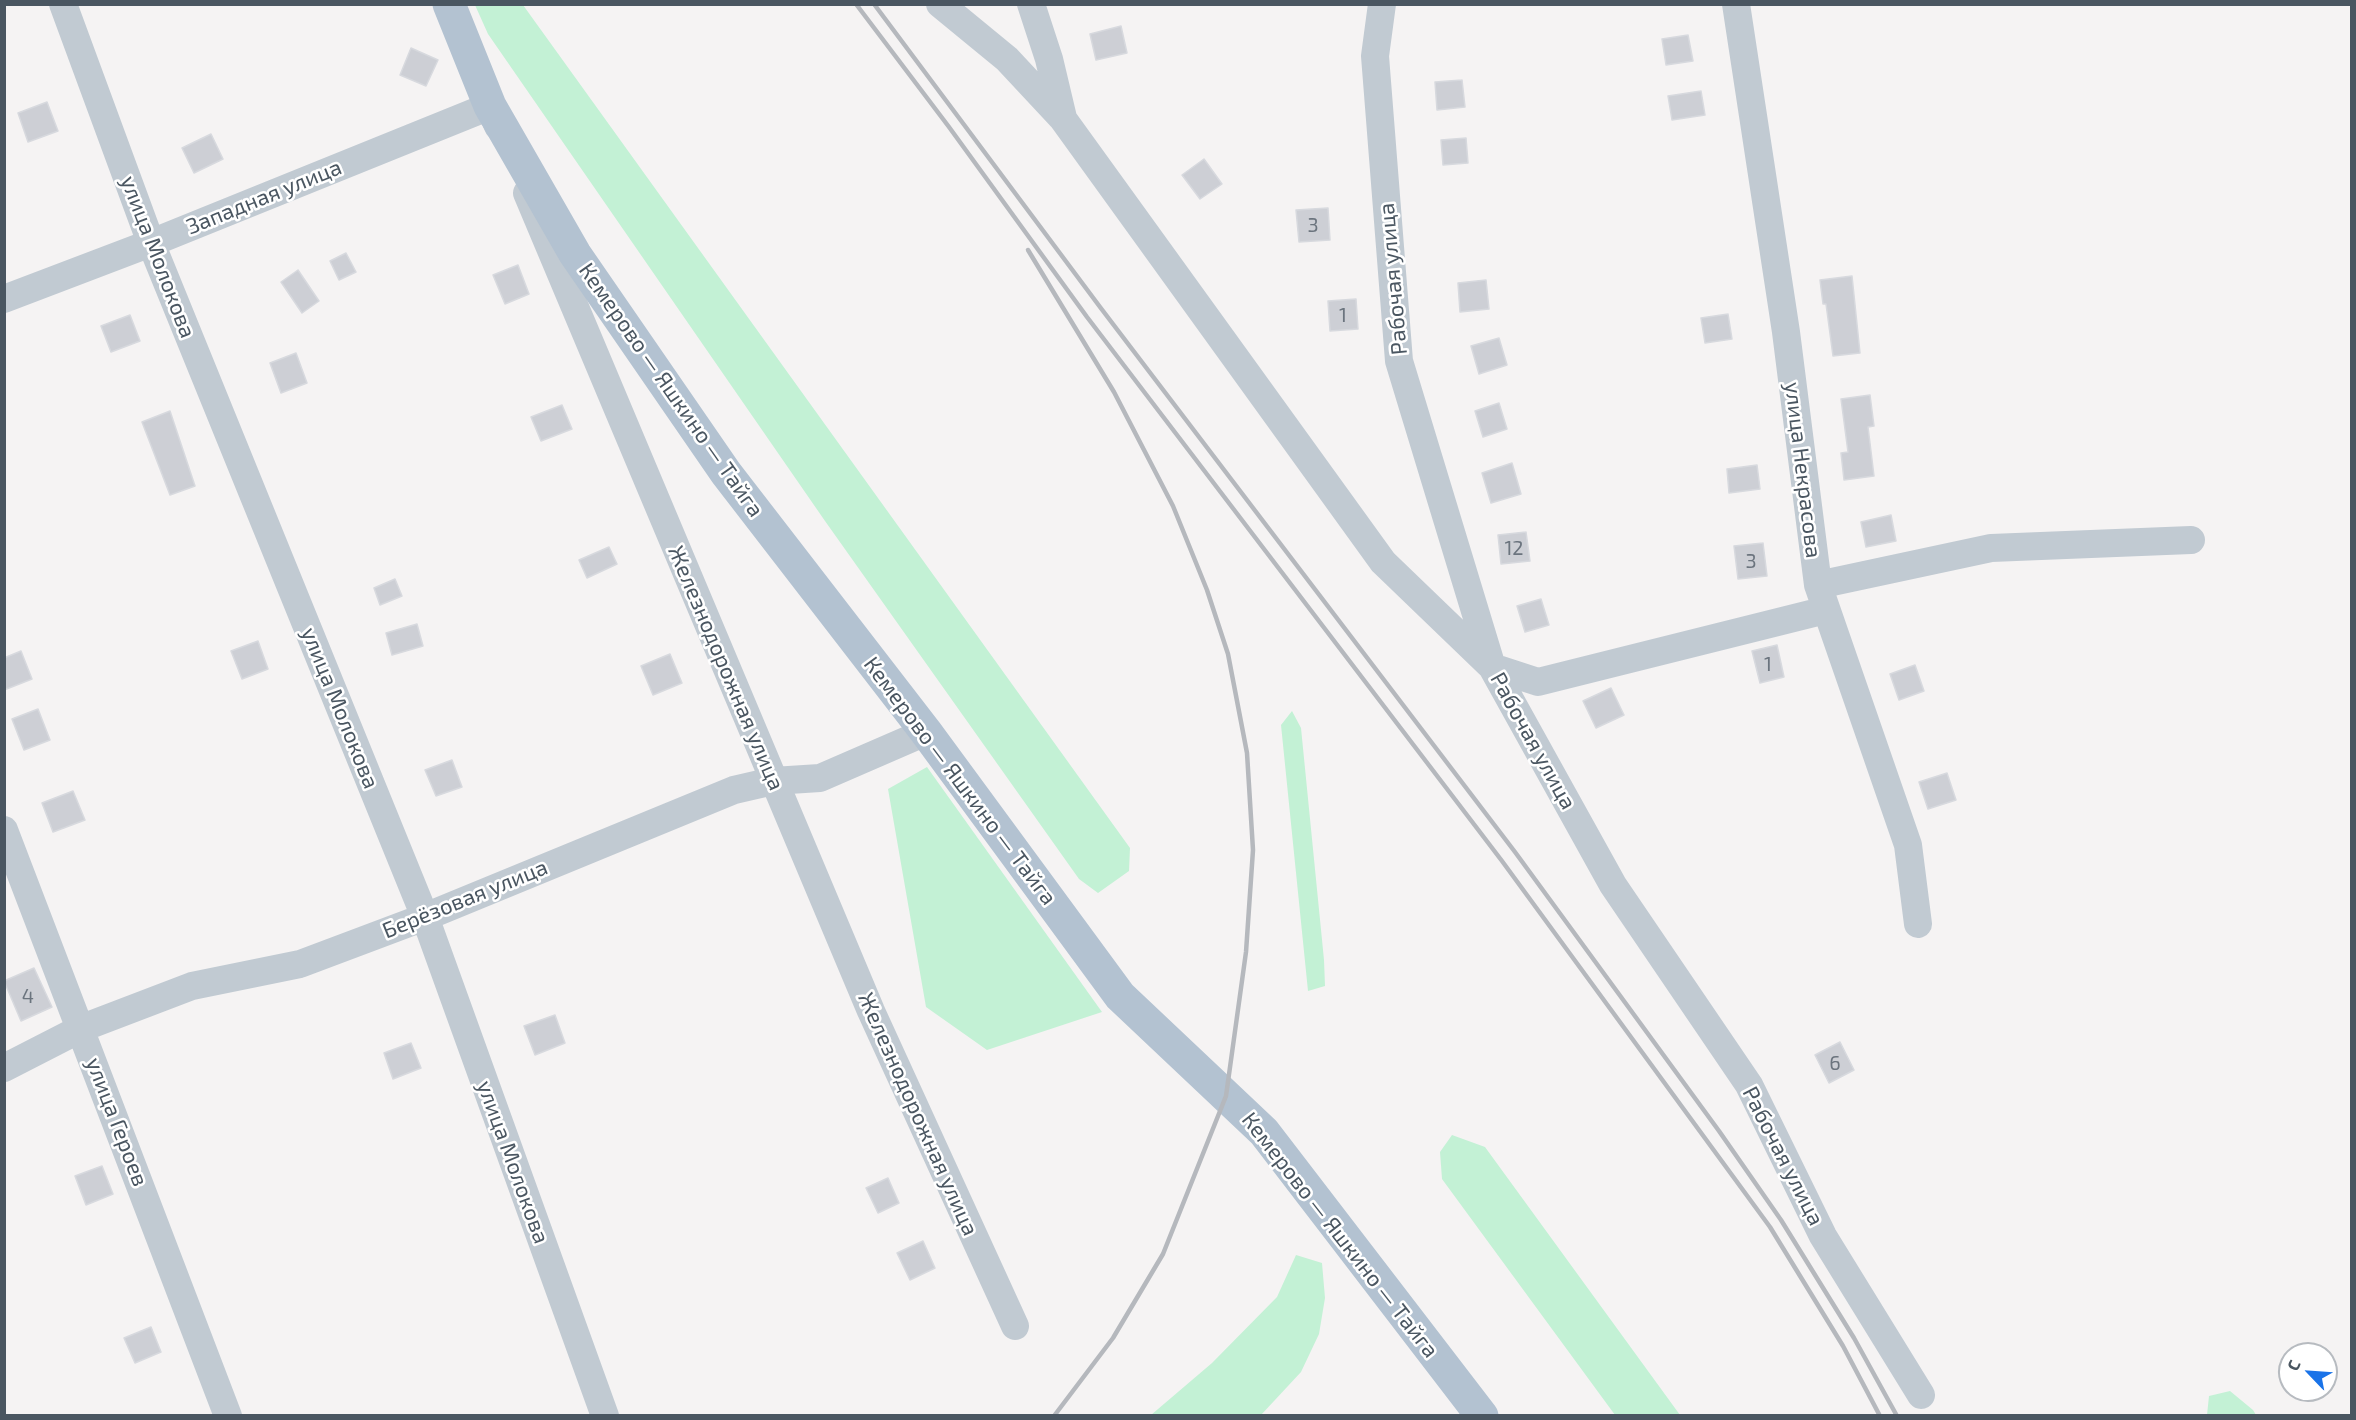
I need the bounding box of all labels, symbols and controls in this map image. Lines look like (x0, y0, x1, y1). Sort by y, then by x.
street label: Западная улица (182, 154, 346, 240)
street label: улица Молокова (115, 172, 201, 342)
street label: Рабочая улица (1373, 202, 1413, 356)
house number: 3 (1307, 213, 1319, 237)
street label: Кемерово — Яшкино — Тайга (573, 258, 769, 522)
house number: 1 (1339, 303, 1347, 327)
street label: улица Некрасова (1779, 380, 1827, 560)
house number: 12 (1504, 536, 1524, 560)
street label: Железнодорожная улица (662, 542, 790, 794)
house number: 3 (1745, 549, 1757, 573)
street label: улица Молокова (296, 624, 384, 792)
street label: Кемерово — Яшкино — Тайга (858, 652, 1062, 910)
house number: 1 (1764, 652, 1772, 676)
street label: Рабочая улица (1484, 668, 1582, 814)
street label: Берёзовая улица (379, 854, 551, 944)
house number: 4 (22, 984, 34, 1008)
street label: Железнодорожная улица (852, 988, 984, 1240)
house number: 6 (1829, 1051, 1841, 1075)
street label: улица Героев (80, 1054, 154, 1190)
street label: улица Молокова (471, 1077, 555, 1247)
street label: Рабочая улица (1737, 1082, 1829, 1230)
street label: Кемерово — Яшкино — Тайга (1236, 1107, 1444, 1363)
north arrow (2278, 1342, 2338, 1402)
text: С (2282, 1357, 2304, 1373)

